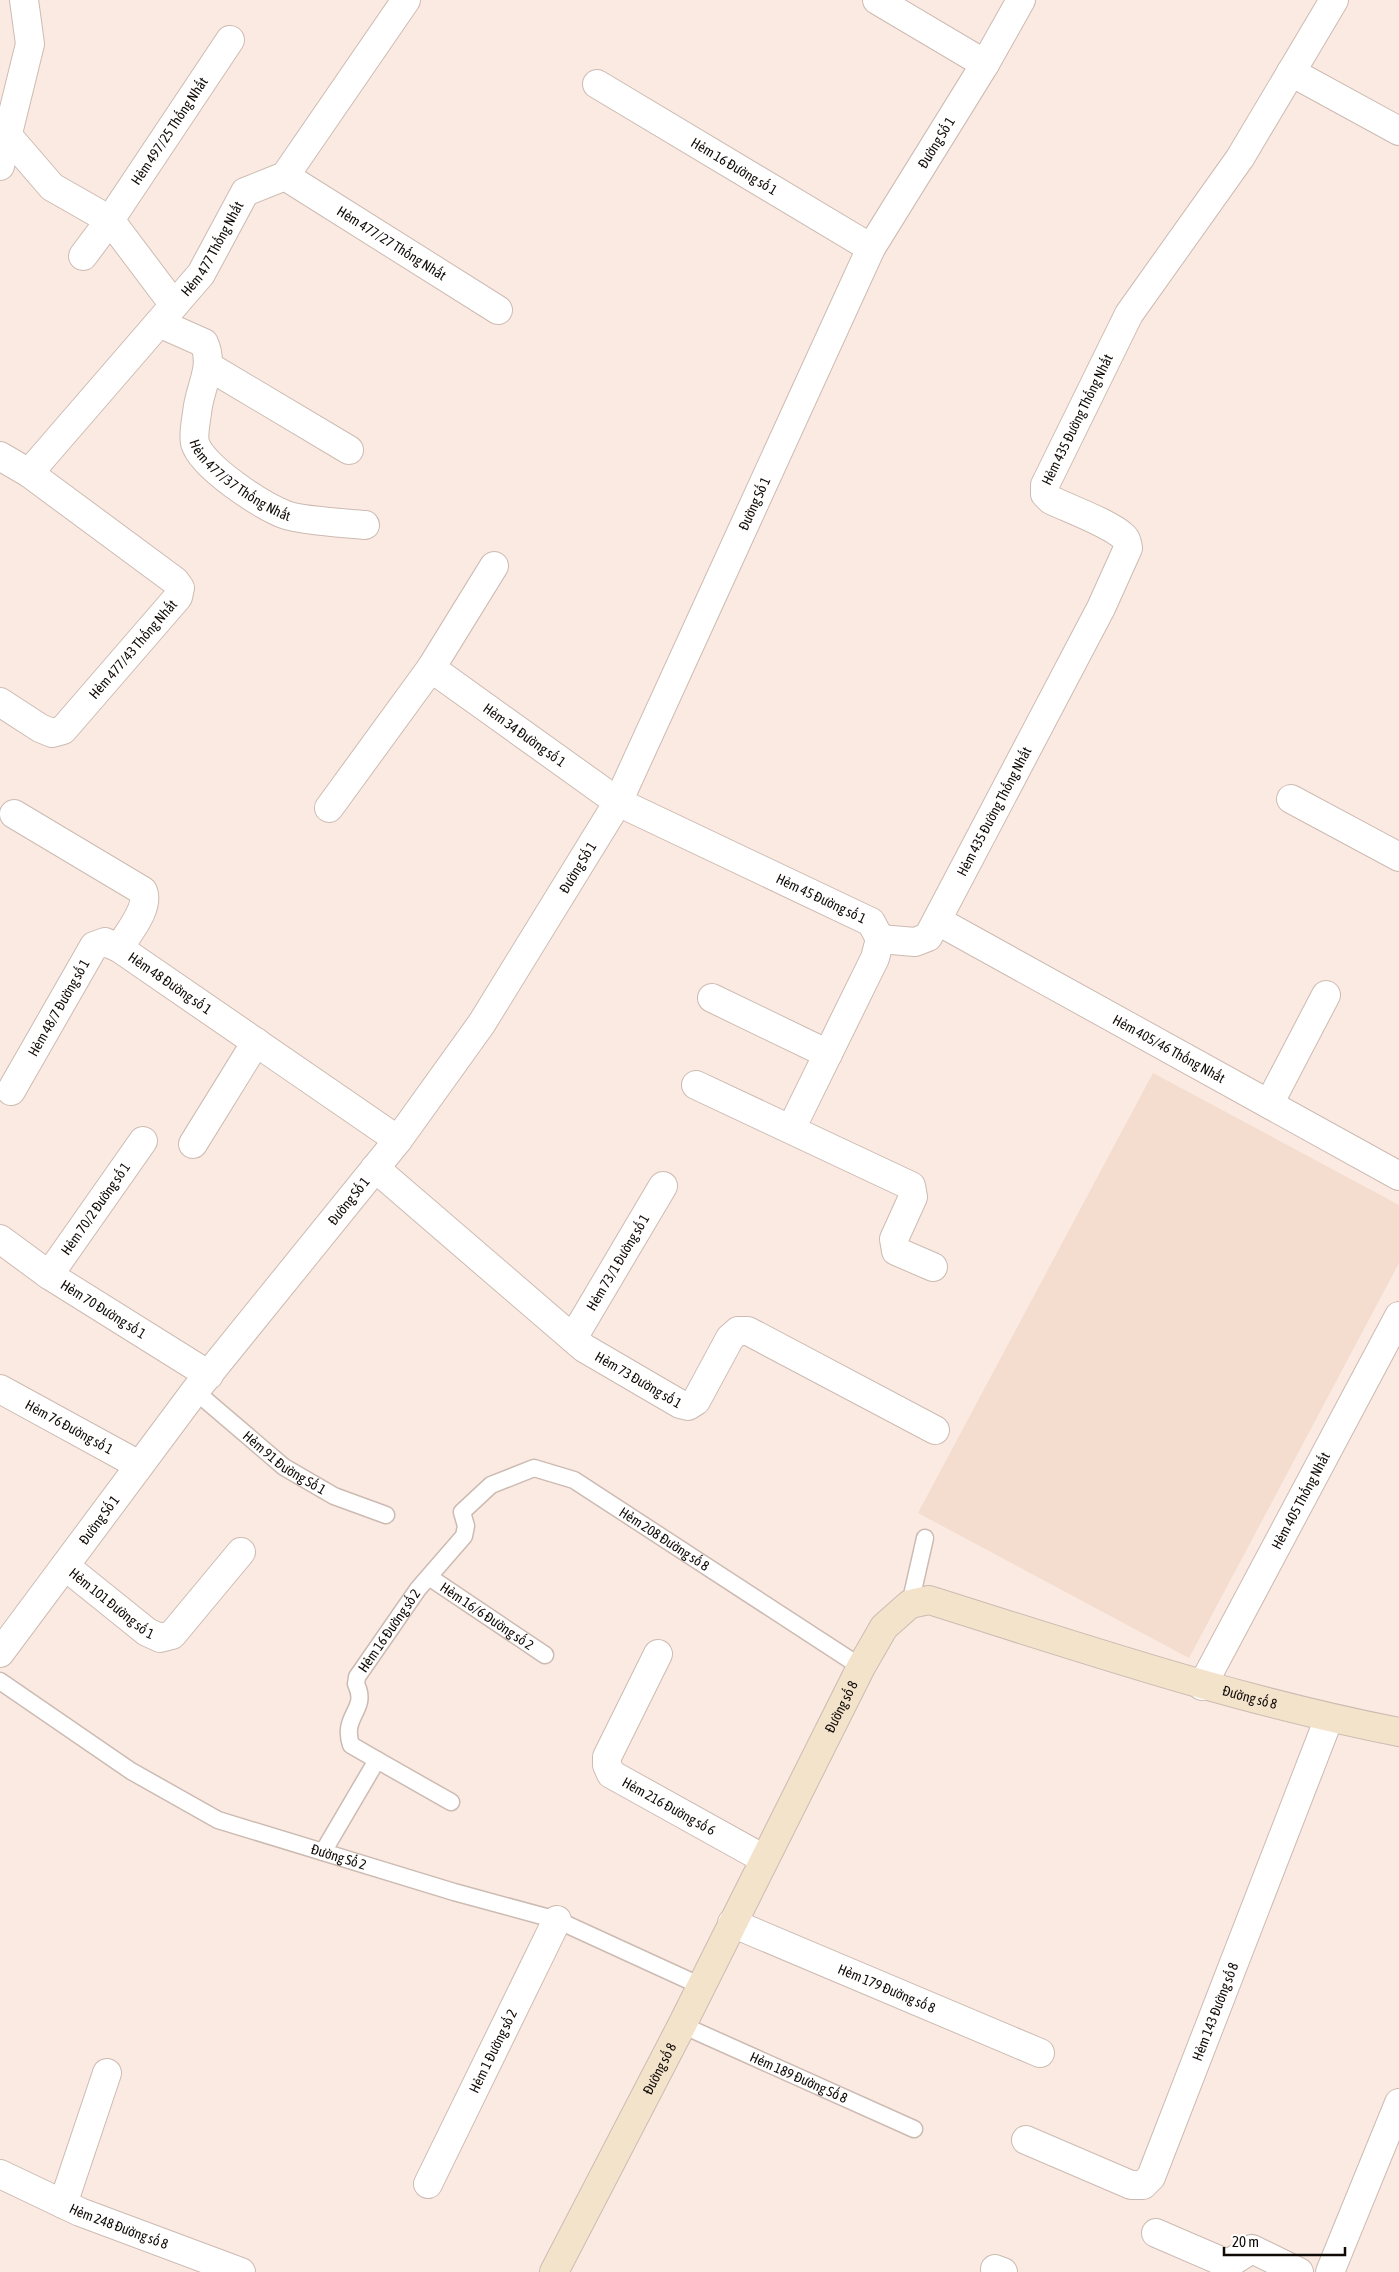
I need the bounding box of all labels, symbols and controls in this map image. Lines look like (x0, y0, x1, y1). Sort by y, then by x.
street label: Hẻm 497/25 Thống Nhất (128, 74, 211, 188)
street label: Đường Số 1 (915, 114, 958, 171)
street label: Hẻm 16 Đường số 1 (688, 134, 780, 198)
street label: Hẻm 477 Thống Nhất (178, 199, 246, 299)
street label: Hẻm 477/27 Thống Nhất (334, 203, 449, 283)
street label: Hẻm 435 Đường Thống Nhất (1038, 351, 1116, 488)
street label: Hẻm 477/37 Thống Nhất (186, 437, 292, 524)
street label: Đường Số 1 (735, 474, 773, 533)
street label: Hẻm 477/43 Thống Nhất (86, 596, 180, 702)
street label: Hẻm 34 Đường số 1 (480, 700, 569, 770)
street label: Hẻm 435 Đường Thống Nhất (954, 744, 1035, 879)
street label: Đường Số 1 (556, 839, 599, 896)
street label: Hẻm 45 Đường số 1 (774, 870, 869, 927)
street label: Hẻm 48 Đường số 1 (125, 949, 215, 1017)
street label: Hẻm 48/7 Đường số 1 (25, 956, 93, 1059)
street label: Hẻm 405/46 Thống Nhất (1110, 1011, 1228, 1086)
street label: Hẻm 70/2 Đường số 1 (58, 1159, 133, 1258)
street label: Đường Số 1 (325, 1174, 373, 1228)
street label: Hẻm 73/1 Đường số 1 (583, 1211, 652, 1313)
street label: Hẻm 70 Đường số 1 (58, 1276, 149, 1342)
street label: Hẻm 73 Đường số 1 (592, 1348, 685, 1411)
street label: Hẻm 76 Đường số 1 (23, 1396, 116, 1457)
street label: Hẻm 91 Đường Số 1 (240, 1428, 329, 1498)
street label: Hẻm 405 Thống Nhất (1268, 1449, 1333, 1552)
street label: Đường Số 1 (76, 1492, 123, 1547)
street label: Hẻm 208 Đường số 8 (616, 1504, 713, 1574)
street label: Hẻm 101 Đường số 1 (66, 1565, 157, 1642)
street label: Hẻm 16/6 Đường số 2 (437, 1579, 537, 1653)
street label: Hẻm 16 Đường số 2 (355, 1586, 424, 1675)
street label: Đường số 8 (821, 1678, 861, 1735)
street label: Đường số 8 (1221, 1682, 1279, 1712)
street label: Hẻm 216 Đường số 6 (619, 1774, 719, 1839)
street label: Đường Số 2 (309, 1841, 368, 1873)
street label: Hẻm 143 Đường số 8 (1189, 1960, 1242, 2063)
street label: Hẻm 179 Đường số 8 (836, 1961, 938, 2016)
street label: Hẻm 1 Đường số 2 (466, 2007, 520, 2095)
street label: Đường số 8 (639, 2040, 680, 2097)
street label: Hẻm 189 Đường Số 8 (748, 2049, 850, 2106)
street label: Hẻm 248 Đường số 8 (67, 2200, 171, 2252)
scale bar (1224, 2224, 1345, 2256)
text: 20 m (1232, 2233, 1259, 2250)

